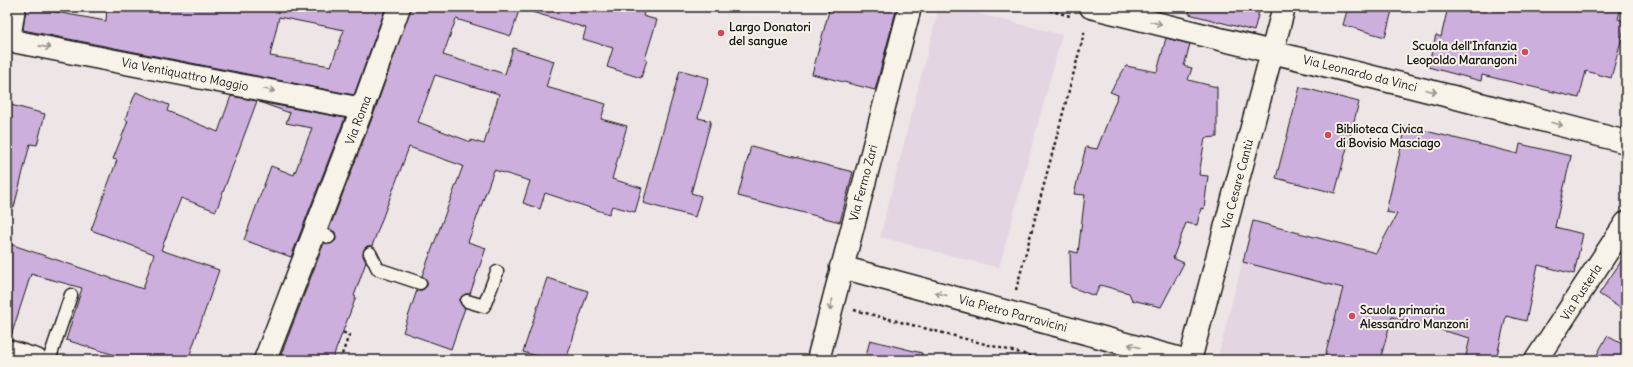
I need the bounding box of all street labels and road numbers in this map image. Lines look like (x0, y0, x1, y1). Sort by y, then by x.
street label: Via Leonardo da Vinci (1301, 52, 1419, 94)
street label: Via Ventiquattro Maggio (120, 54, 250, 94)
street label: Via Roma (342, 93, 374, 147)
street label: Via Cesare Cantù (1218, 137, 1256, 231)
street label: Via Fermo Zari (846, 143, 880, 223)
street label: Via Pusterla (1557, 261, 1605, 323)
street label: Via Pietro Parravicini (957, 291, 1069, 335)

